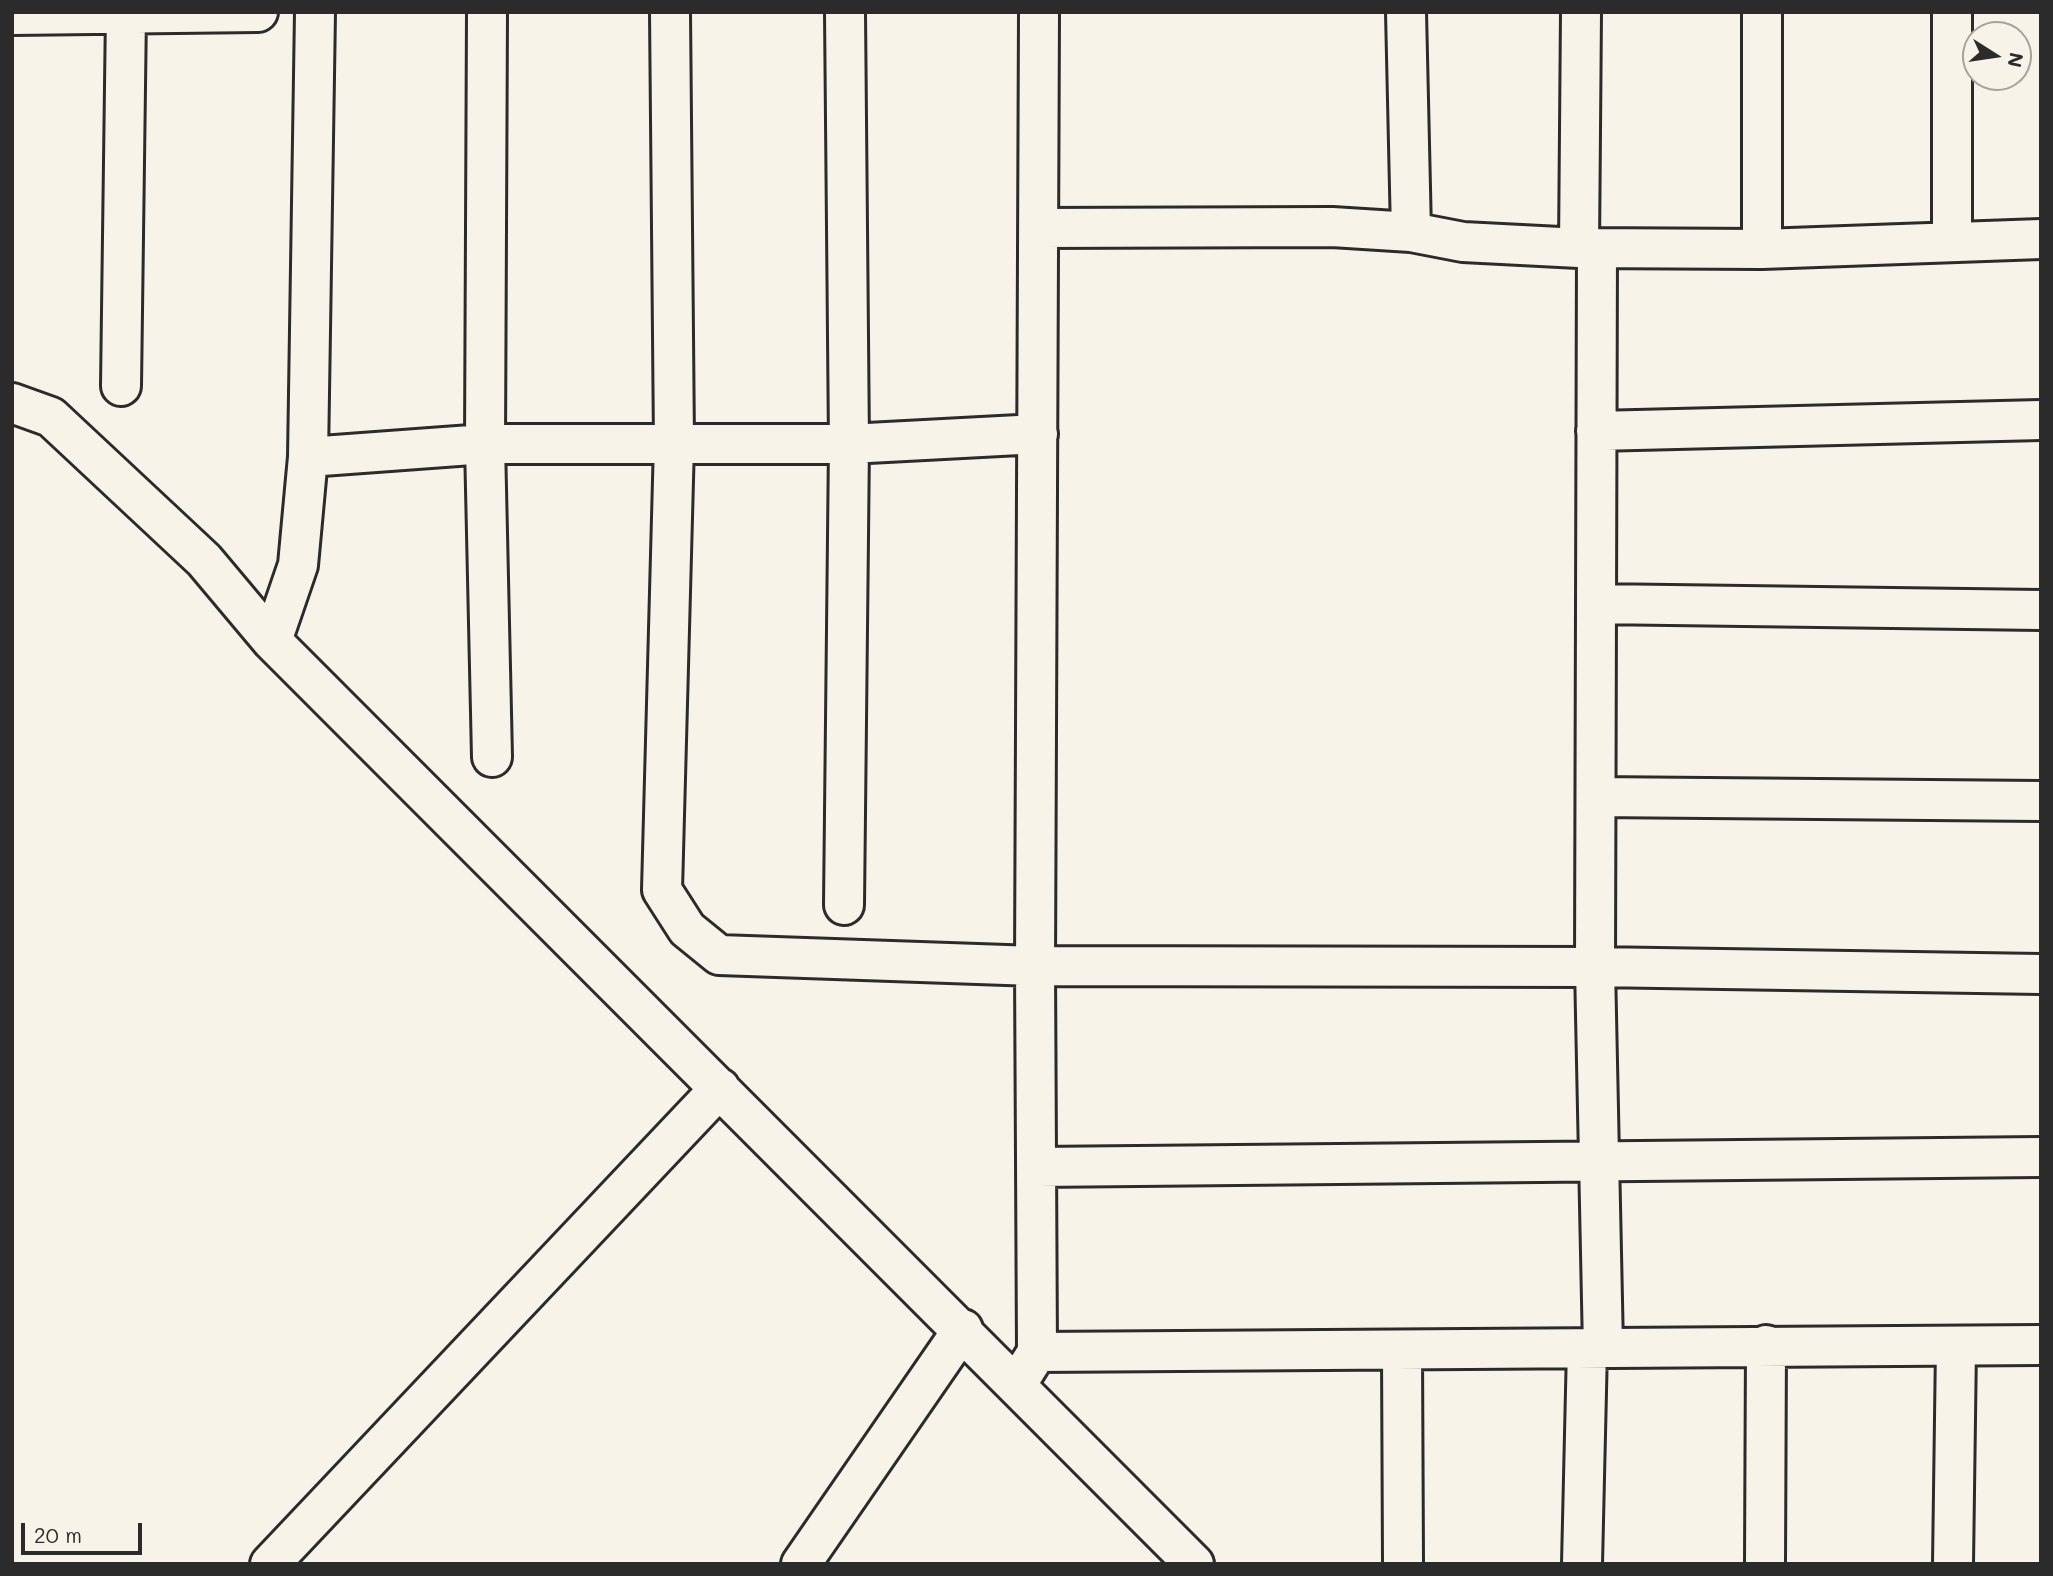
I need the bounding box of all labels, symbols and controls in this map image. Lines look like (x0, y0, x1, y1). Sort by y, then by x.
north arrow (1962, 21, 2032, 91)
text: N (2002, 50, 2030, 70)
scale bar (24, 1510, 145, 1554)
text: 20 m (34, 1521, 82, 1548)

